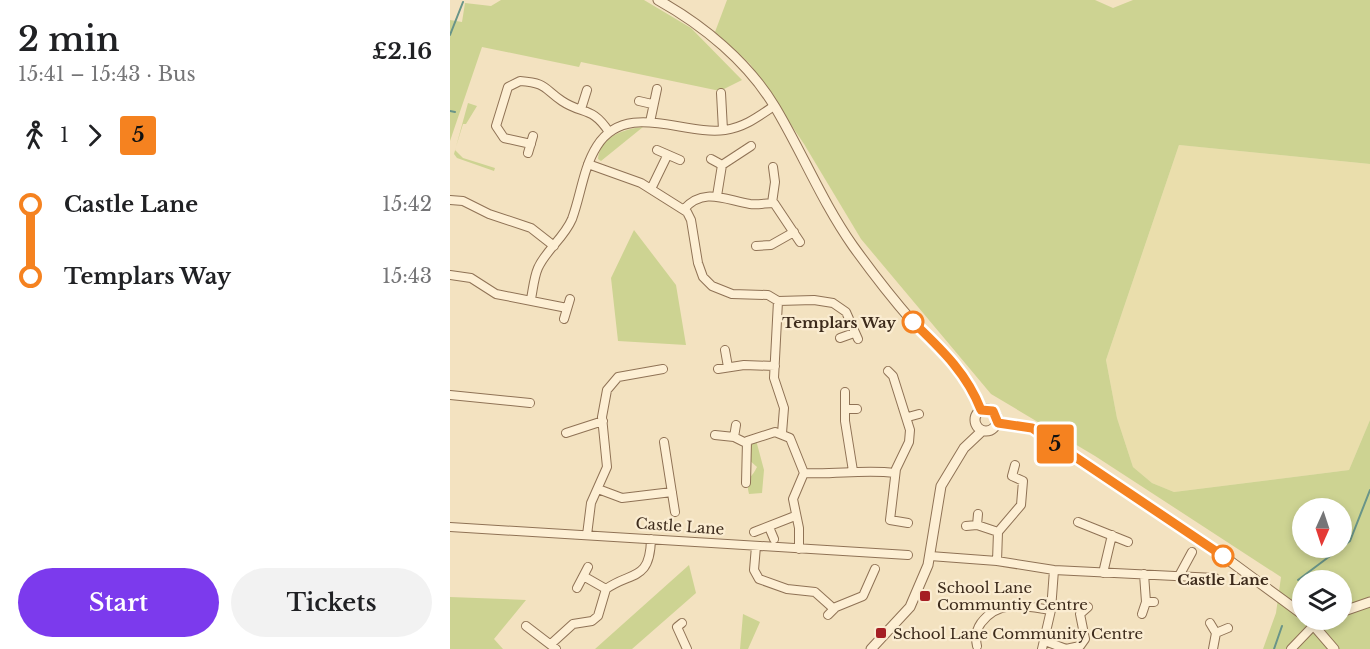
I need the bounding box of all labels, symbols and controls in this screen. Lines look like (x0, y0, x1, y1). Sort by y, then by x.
text: 2 min (18, 19, 120, 60)
text: £2.16 (372, 38, 432, 65)
text: 15:41 – 15:43 · Bus (18, 62, 195, 86)
icon: walk (18, 119, 51, 152)
icon: forward (78, 119, 111, 152)
text: 5 (132, 122, 144, 148)
text: 1 (60, 123, 69, 147)
text: Castle Lane (64, 191, 198, 218)
text: 15:42 (382, 192, 432, 216)
text: Templars Way (64, 263, 231, 290)
text: 15:43 (382, 264, 432, 288)
marker: Templars Way (902, 311, 924, 333)
place label: Templars Way (782, 313, 896, 332)
line badge: 5 (1036, 424, 1074, 464)
text: 5 (1049, 431, 1061, 457)
north arrow (1292, 498, 1352, 558)
map controls (1292, 498, 1352, 630)
street label: Castle Lane (635, 513, 725, 539)
marker: Castle Lane (1212, 545, 1234, 567)
button: Start (18, 568, 219, 637)
button: Tickets (231, 568, 432, 637)
place label: Castle Lane (1177, 570, 1269, 589)
button: layers (1292, 570, 1352, 630)
place label: School Lane Communtiy Centre (937, 578, 1088, 614)
marker: School Lane Communtiy Centre (918, 589, 932, 603)
place label: School Lane Community Centre (893, 624, 1143, 643)
marker: School Lane Community Centre (874, 626, 888, 640)

